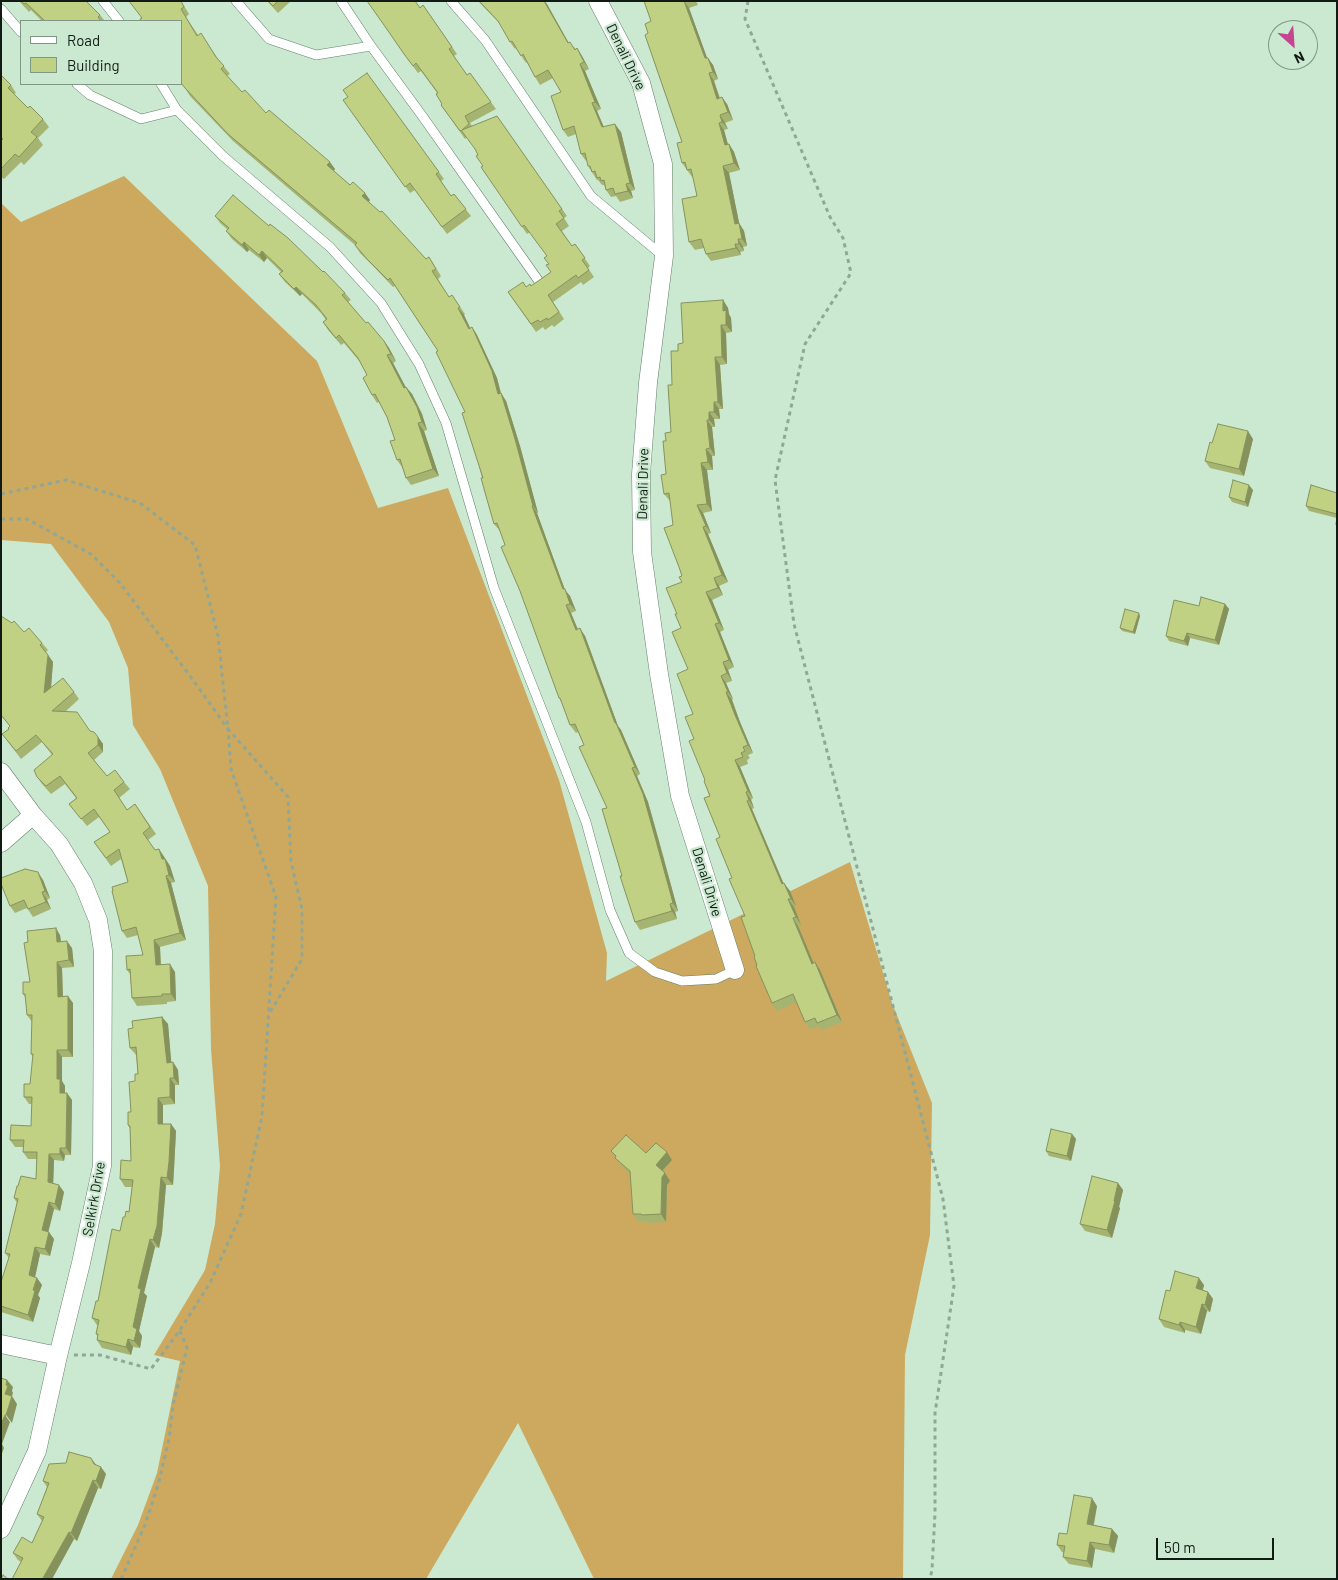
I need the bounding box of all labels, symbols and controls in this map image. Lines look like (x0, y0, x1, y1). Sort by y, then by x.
legend (20, 20, 182, 85)
north arrow (1268, 20, 1318, 70)
street label: Denali Drive (603, 21, 649, 93)
text: Road (67, 31, 100, 49)
text: N (1291, 48, 1307, 68)
text: Building (67, 56, 120, 74)
street label: Denali Drive (634, 448, 652, 520)
street label: Denali Drive (689, 845, 725, 919)
street label: Selkirk Drive (79, 1160, 109, 1238)
scale bar (1158, 1528, 1276, 1560)
text: 50 m (1164, 1538, 1196, 1556)

